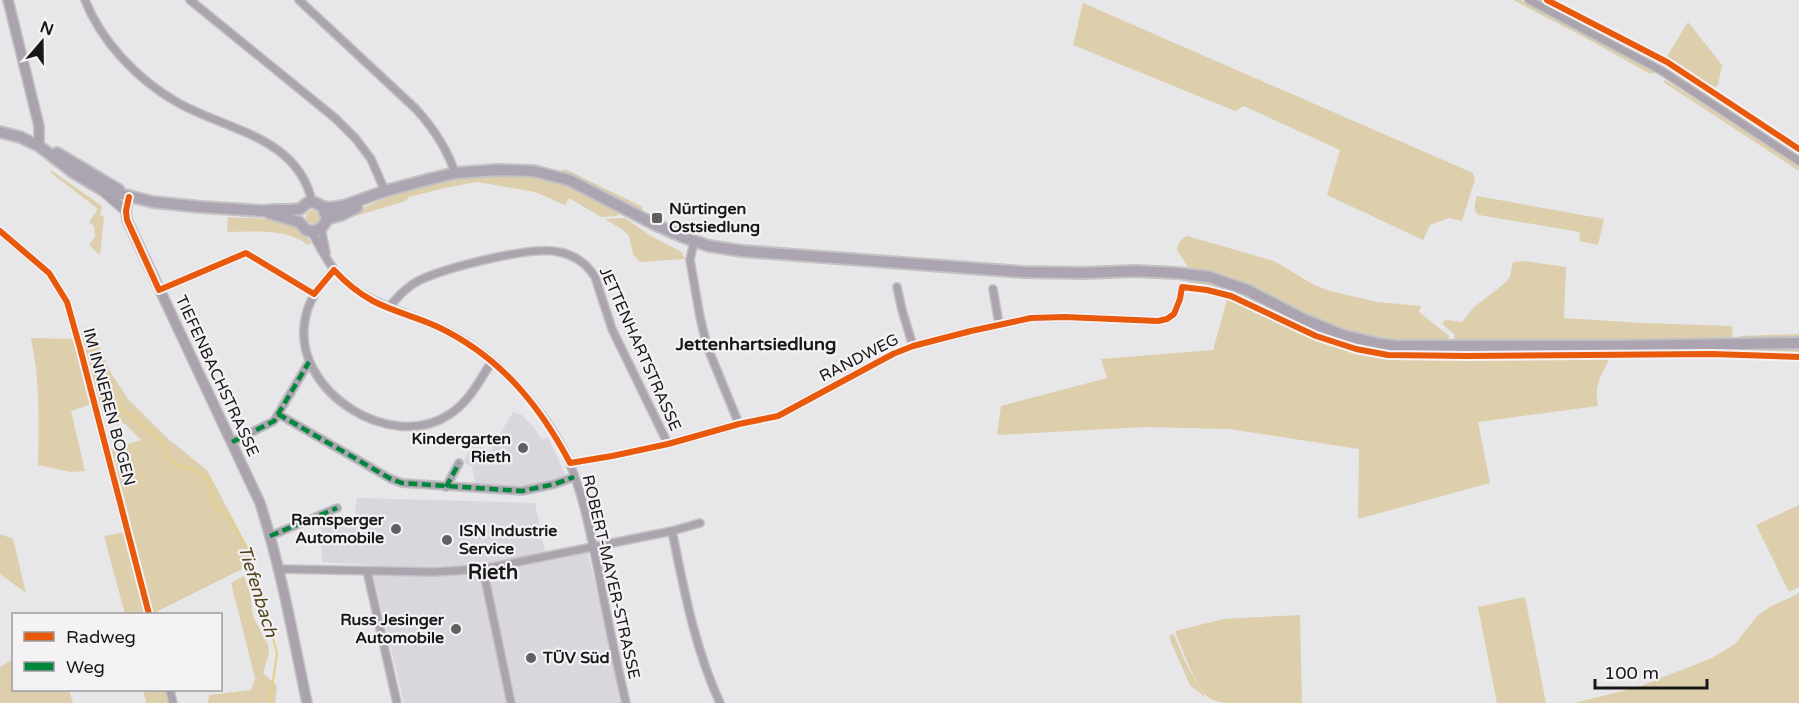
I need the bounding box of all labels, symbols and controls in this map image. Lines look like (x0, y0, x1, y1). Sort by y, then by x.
north arrow (12, 12, 72, 72)
text: N (37, 17, 56, 40)
place label: Nürtingen Ostsiedlung (669, 199, 760, 237)
marker: Nürtingen Ostsiedlung (650, 211, 664, 225)
street label: JETTENHARTSTRASSE (595, 264, 685, 434)
street label: TIEFENBACHSTRASSE (171, 292, 263, 460)
street label: IM INNEREN BOGEN (78, 326, 140, 488)
street label: RANDWEG (816, 329, 902, 387)
district label: Jettenhartsiedlung (675, 333, 836, 355)
place label: Kindergarten Rieth (411, 429, 511, 467)
marker: Kindergarten Rieth (516, 441, 530, 455)
street label: ROBERT-MAYER-STRASSE (578, 473, 644, 681)
place label: Ramsperger Automobile (291, 510, 385, 548)
place label: ISN Industrie Service (459, 521, 557, 559)
marker: Ramsperger Automobile (389, 522, 403, 536)
marker: ISN Industrie Service (440, 533, 454, 547)
water label: Tiefenbach (234, 542, 283, 641)
district label: Rieth (468, 561, 518, 585)
place label: Russ Jesinger Automobile (340, 610, 445, 648)
legend (12, 613, 222, 691)
marker: Russ Jesinger Automobile (449, 622, 463, 636)
text: Radweg (66, 626, 136, 648)
place label: TÜV Süd (542, 648, 610, 668)
marker: TÜV Süd (524, 651, 538, 665)
scale bar (1595, 652, 1708, 690)
text: Weg (66, 656, 105, 678)
text: 100 m (1604, 662, 1659, 684)

